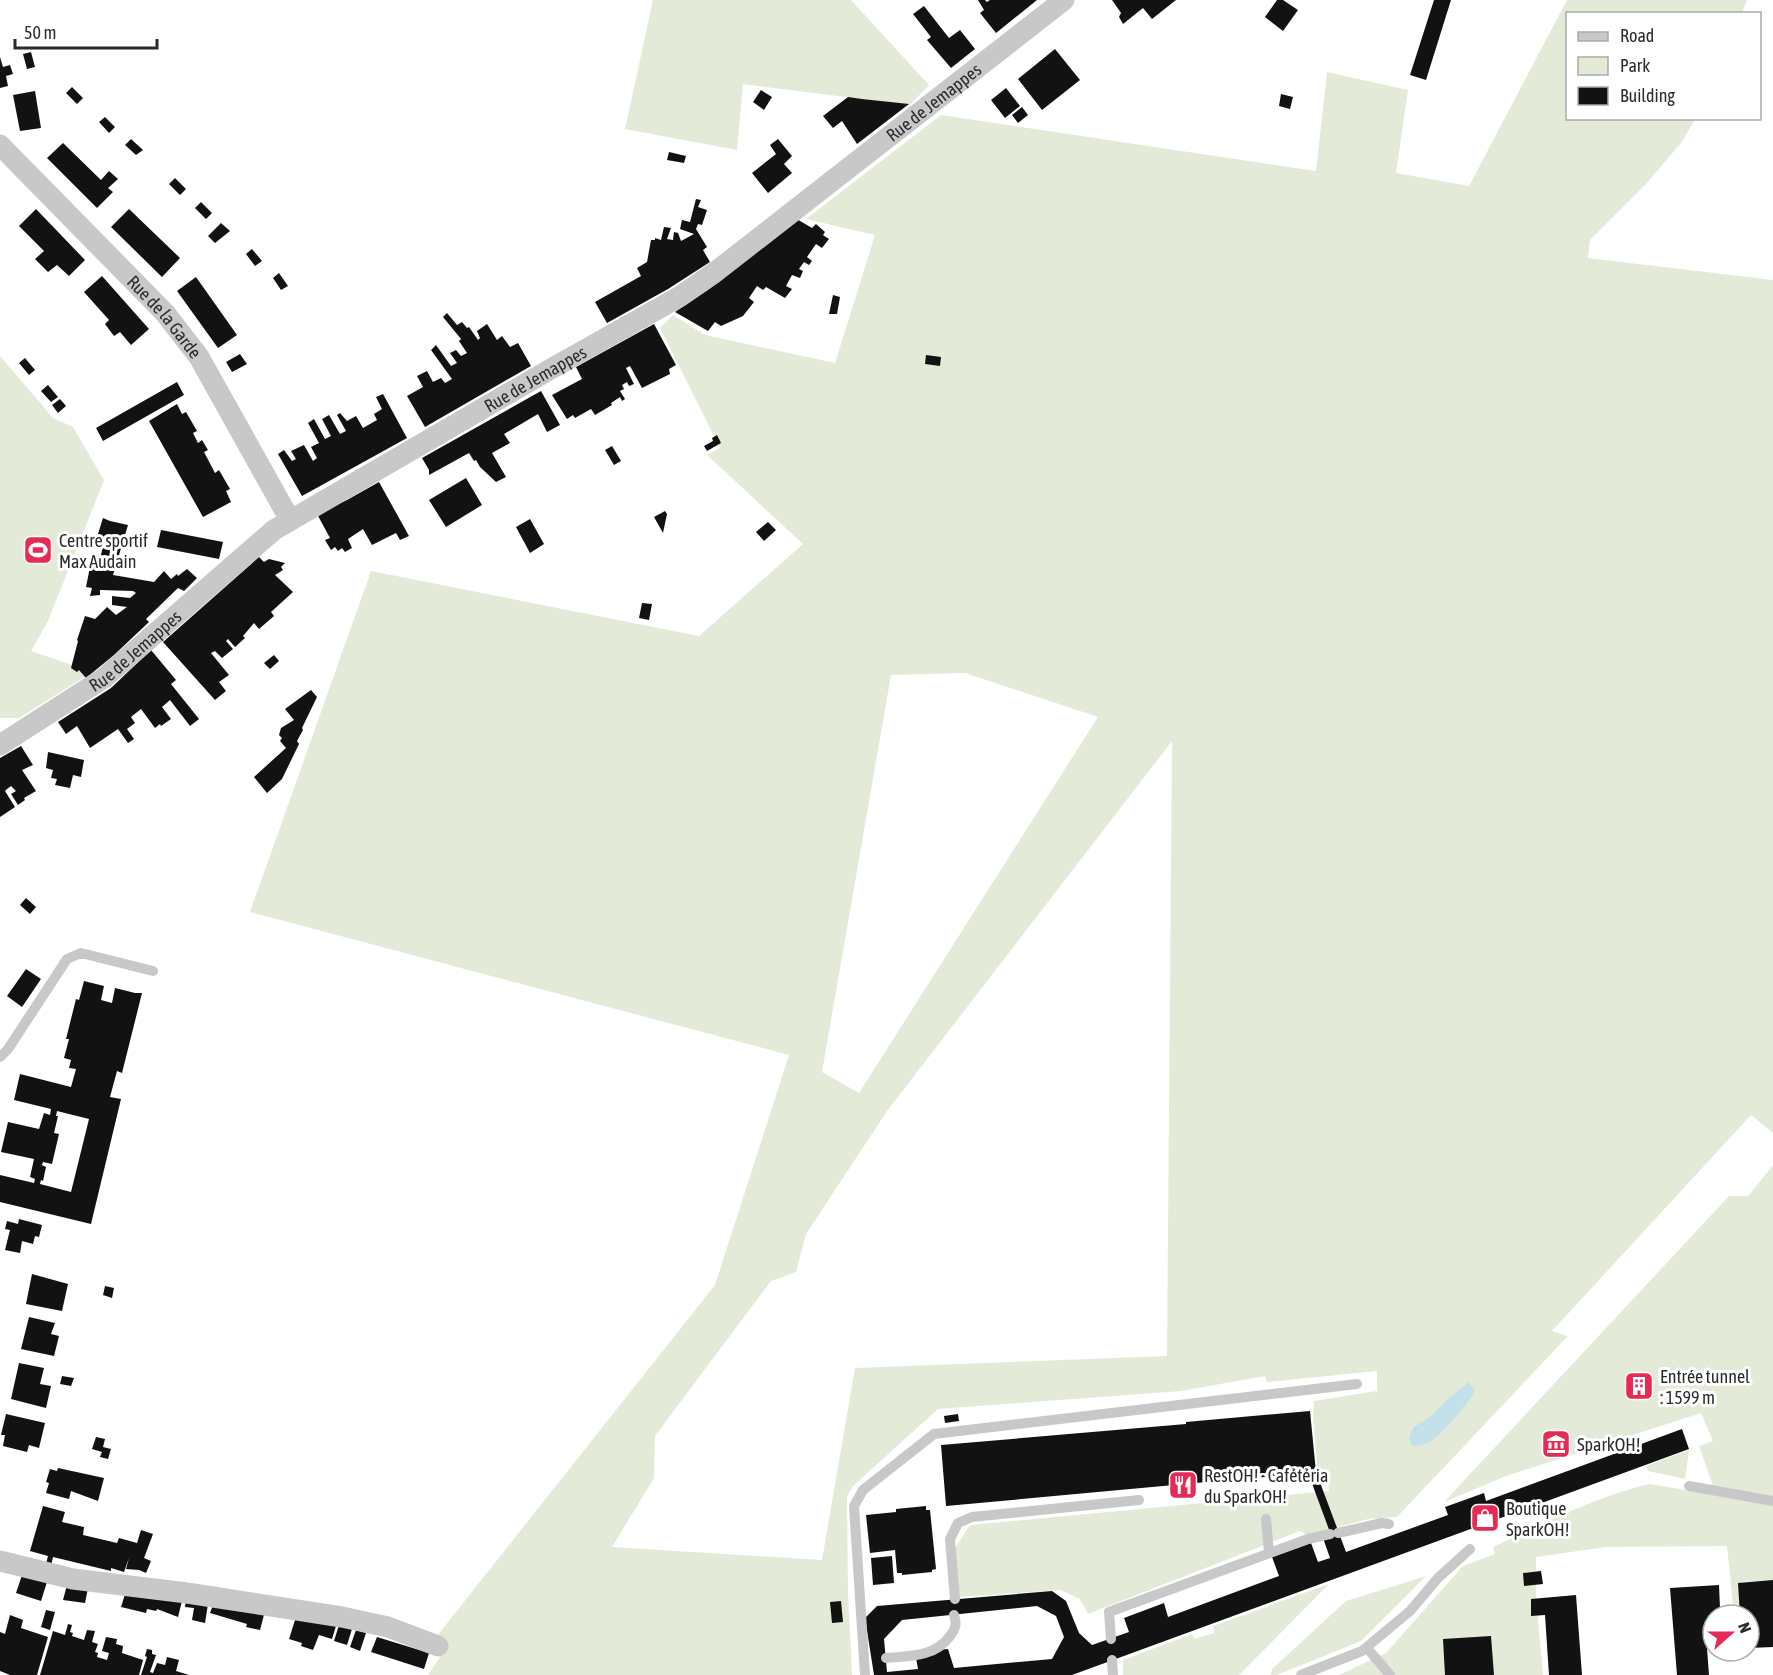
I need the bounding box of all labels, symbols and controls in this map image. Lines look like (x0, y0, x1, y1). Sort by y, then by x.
scale bar (15, 12, 158, 50)
legend (1566, 12, 1761, 120)
text: 50 m (24, 22, 56, 43)
text: Road (1620, 25, 1654, 46)
text: Park (1620, 55, 1650, 76)
street label: Rue de Jemappes (882, 58, 985, 145)
text: Building (1620, 85, 1675, 106)
street label: Rue de la Garde (123, 271, 206, 362)
street label: Rue de Jemappes (480, 341, 590, 416)
place label: Centre sportif Max Audain (59, 530, 148, 572)
sports icon: Centre sportif Max Audain (22, 534, 54, 566)
street label: Rue de Jemappes (85, 605, 185, 695)
place label: Entrée tunnel : 1599 m (1660, 1366, 1750, 1408)
building icon: Entrée tunnel : 1599 m (1623, 1370, 1655, 1402)
museum icon: SparkOH! (1540, 1428, 1572, 1460)
place label: SparkOH! (1577, 1434, 1640, 1455)
place label: RestOH! - Cafétéria du SparkOH! (1204, 1465, 1328, 1507)
restaurant icon: RestOH! - Cafétéria du SparkOH! (1167, 1469, 1199, 1501)
place label: Boutique SparkOH! (1506, 1498, 1569, 1540)
shop icon: Boutique SparkOH! (1469, 1502, 1501, 1534)
north arrow (1701, 1603, 1761, 1663)
text: N (1735, 1620, 1755, 1635)

